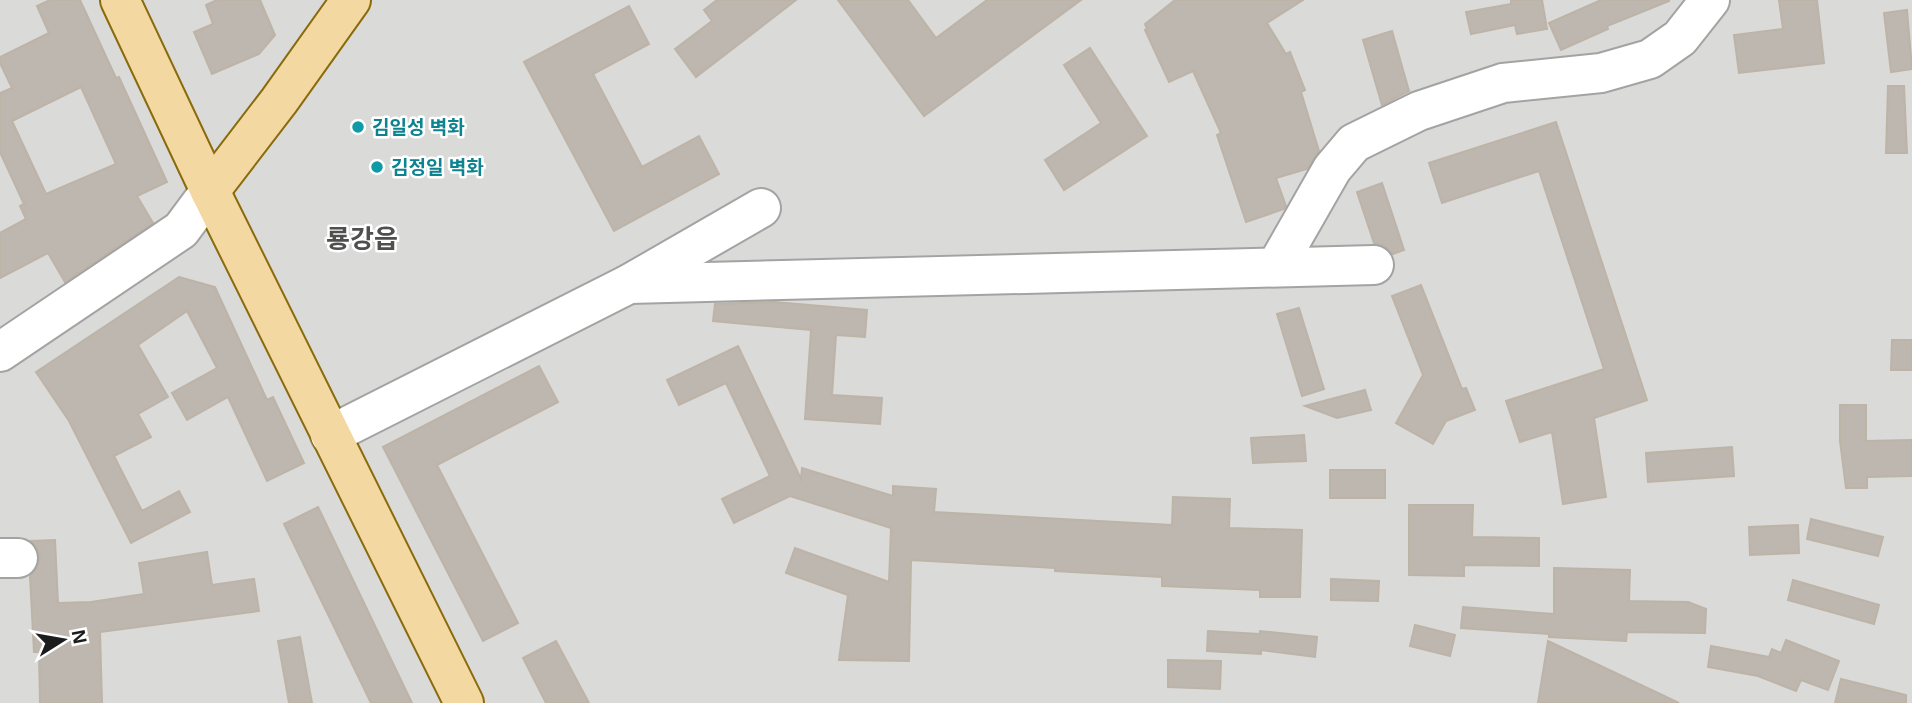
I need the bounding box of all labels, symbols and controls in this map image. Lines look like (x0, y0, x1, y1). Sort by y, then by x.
place label: 김일성 벽화 (372, 117, 465, 138)
marker: 김일성 벽화 (350, 119, 366, 135)
place label: 김정일 벽화 (391, 157, 484, 178)
marker: 김정일 벽화 (369, 159, 385, 175)
district label: 룡강읍 (326, 224, 398, 254)
north arrow (28, 605, 98, 675)
text: N (68, 628, 91, 646)

